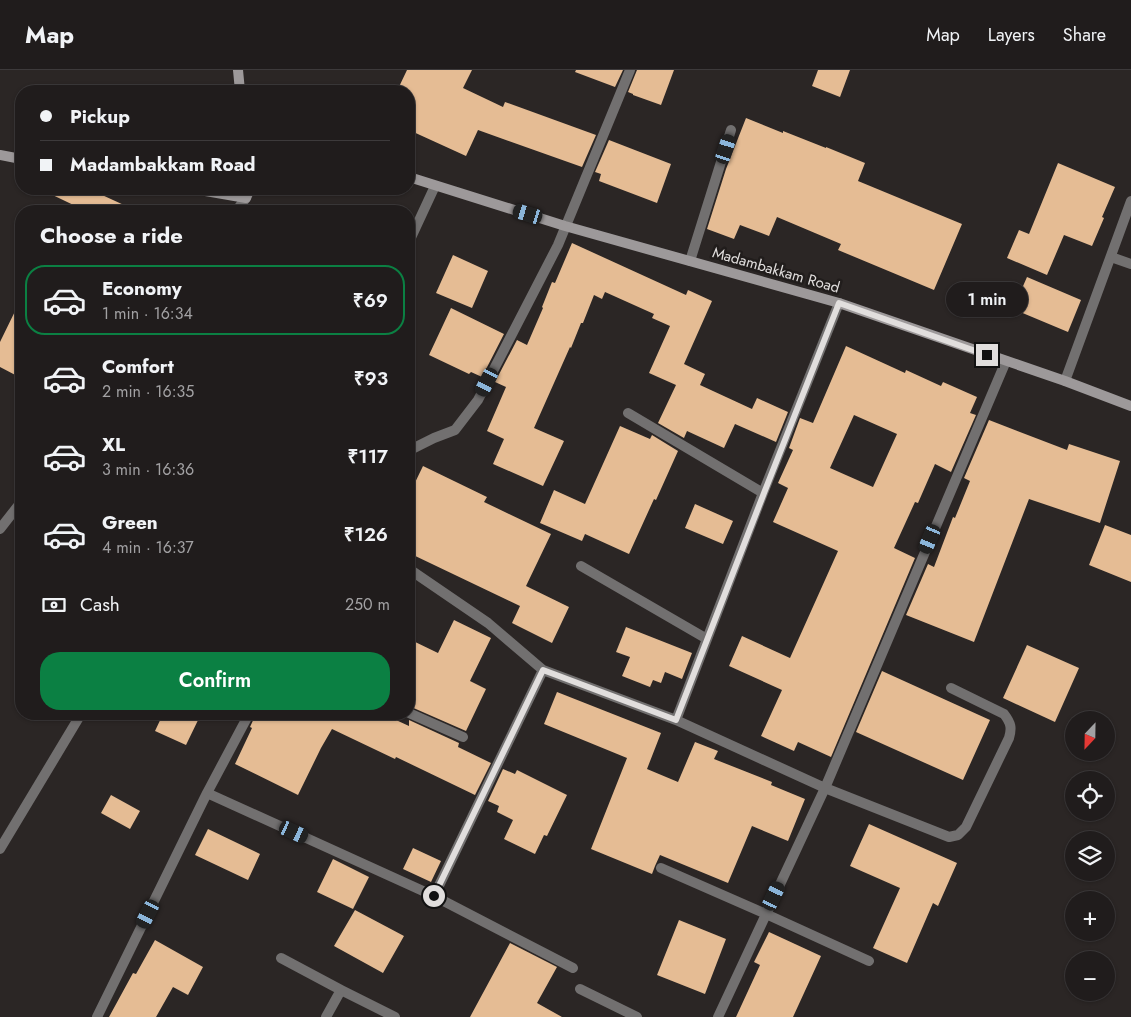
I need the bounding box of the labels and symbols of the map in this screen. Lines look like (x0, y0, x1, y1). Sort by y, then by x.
car (714, 132, 737, 166)
car (511, 202, 544, 226)
street label: Madambakkam Road (710, 241, 842, 299)
callout: 1 min (946, 282, 1028, 318)
route end (976, 344, 998, 366)
car (473, 365, 500, 399)
car (917, 522, 942, 556)
north arrow (1065, 711, 1115, 761)
car (277, 819, 310, 845)
car (760, 879, 787, 913)
route start (423, 885, 445, 907)
car (134, 897, 161, 931)

